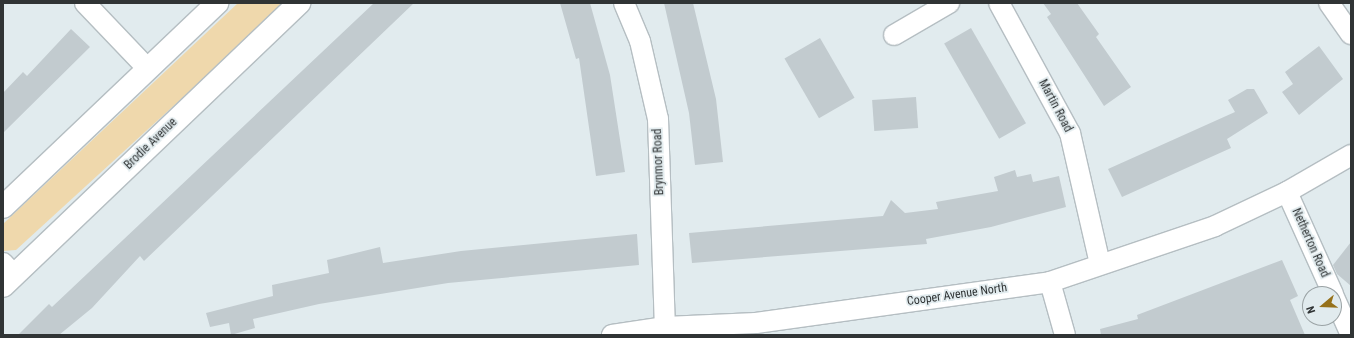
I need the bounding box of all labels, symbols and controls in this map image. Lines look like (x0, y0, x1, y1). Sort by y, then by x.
street label: Martin Road (1035, 77, 1075, 135)
street label: Brodie Avenue (122, 115, 180, 173)
street label: Brynmor Road (651, 128, 667, 196)
street label: Netherton Road (1288, 206, 1332, 280)
street label: Cooper Avenue North (906, 281, 1008, 309)
north arrow (1302, 286, 1342, 326)
text: N (1304, 304, 1318, 315)

